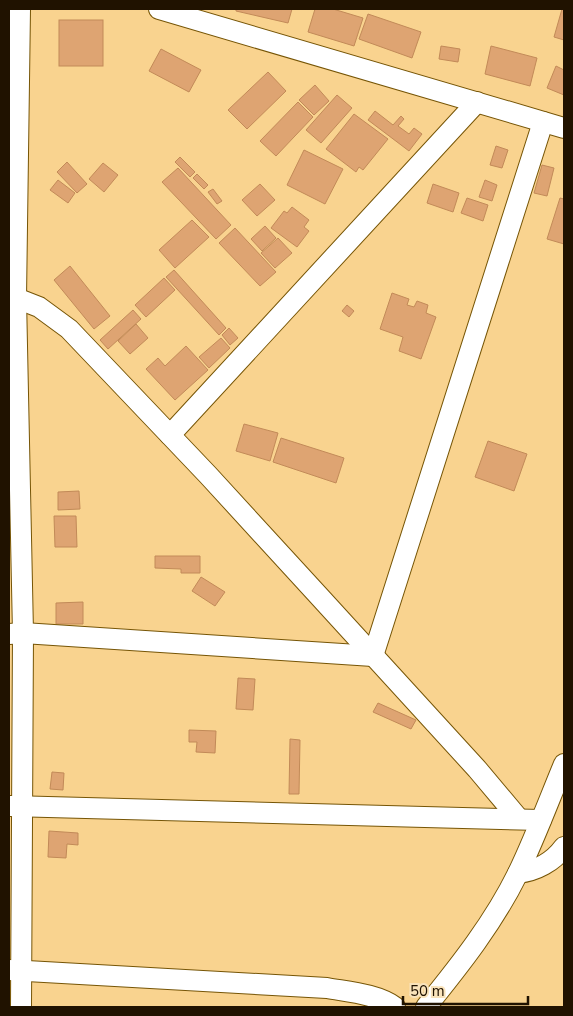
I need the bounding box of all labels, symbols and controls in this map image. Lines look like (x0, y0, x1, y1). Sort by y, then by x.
scale bar (403, 974, 528, 1006)
text: 50 m (410, 981, 445, 1001)

